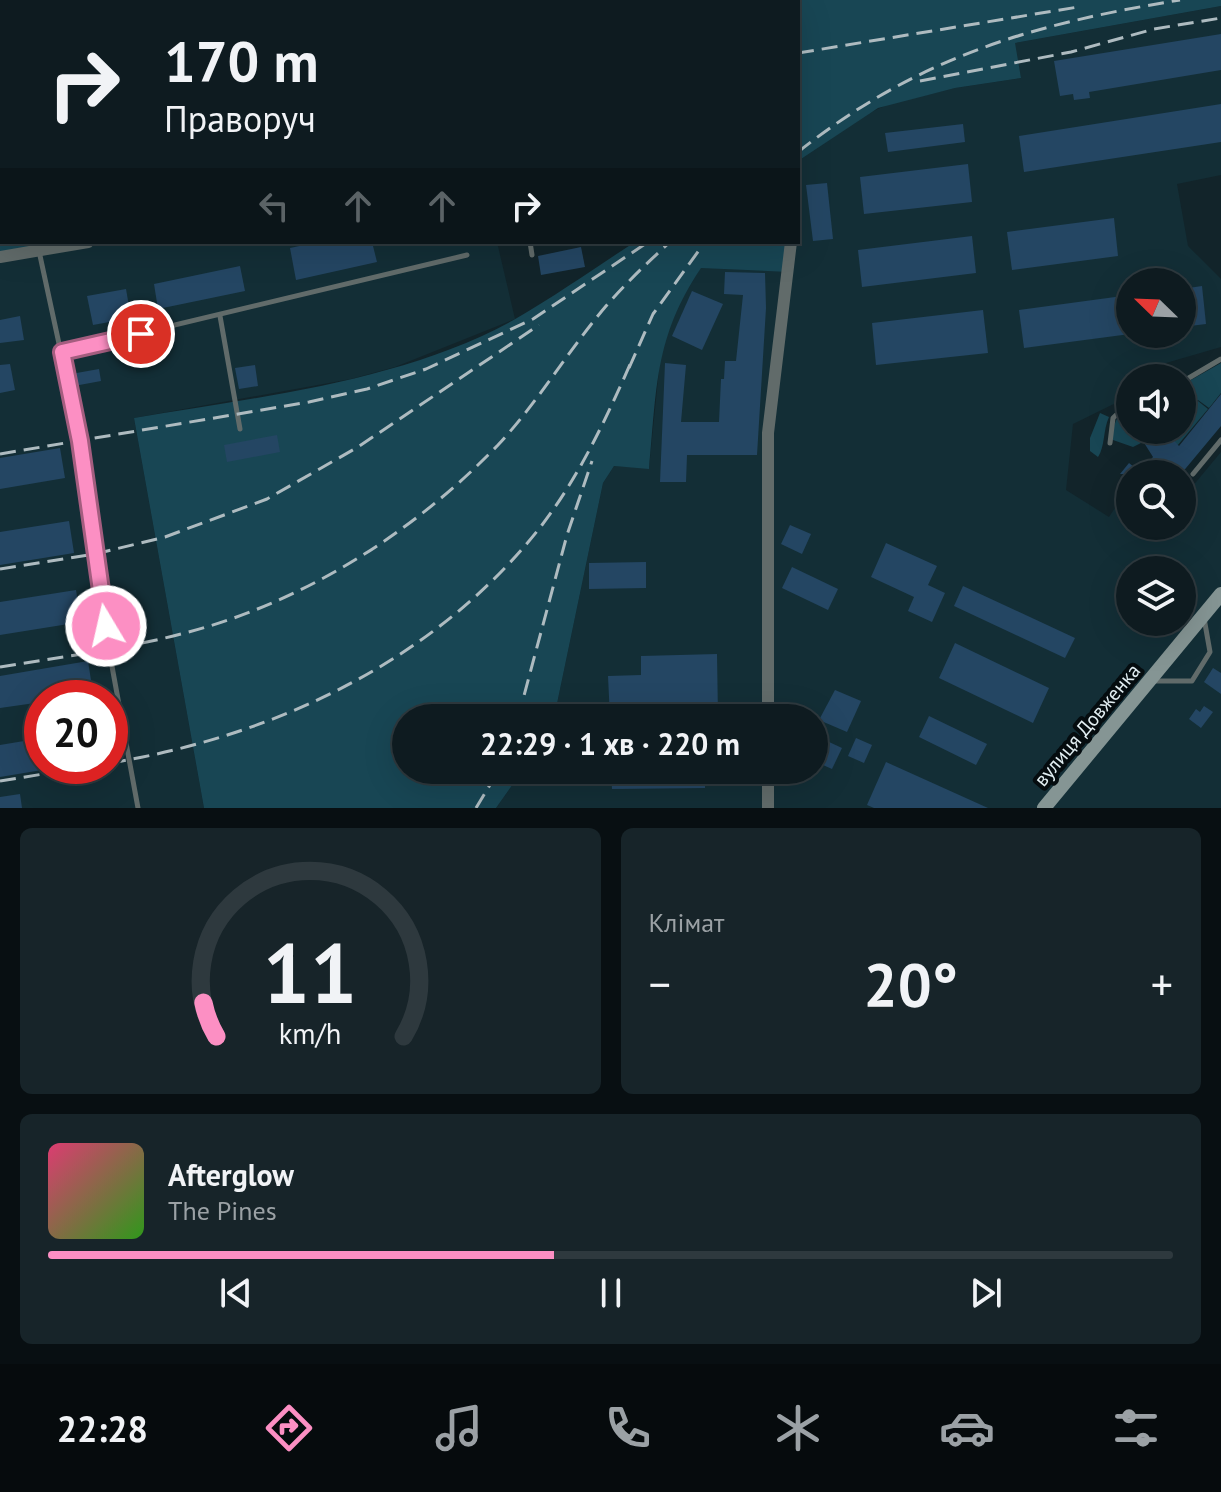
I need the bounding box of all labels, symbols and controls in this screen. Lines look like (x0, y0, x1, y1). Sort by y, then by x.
text: 170 m (164, 25, 319, 97)
icon: right (32, 32, 136, 136)
text: Праворуч (164, 95, 316, 142)
icon: left (252, 184, 296, 228)
icon: ahead (336, 184, 380, 228)
icon: ahead (420, 184, 464, 228)
icon: right (504, 184, 548, 228)
north arrow (1116, 268, 1196, 348)
map controls (1116, 268, 1196, 636)
pin (107, 300, 175, 368)
icon: arrive (119, 312, 163, 356)
button: sound (1116, 364, 1196, 444)
button: search (1116, 460, 1196, 540)
button: layers (1116, 556, 1196, 636)
position arrow (64, 584, 148, 668)
street label: вулиця Довженка (1028, 658, 1146, 792)
speed limit sign: 20 (24, 680, 128, 784)
text: 22:29 · 1 хв · 220 m (480, 724, 740, 763)
text: Клімат (649, 906, 724, 939)
text: 11 (263, 918, 357, 1026)
text: 20° (864, 945, 958, 1023)
text: − (649, 955, 671, 1012)
text: + (1151, 955, 1173, 1012)
text: km/h (279, 1015, 342, 1052)
text: Afterglow (168, 1155, 294, 1194)
text: The Pines (168, 1194, 277, 1227)
icon: previous (214, 1271, 258, 1315)
icon: pause (589, 1271, 633, 1315)
icon: next (964, 1271, 1008, 1315)
icon: directions (261, 1400, 317, 1456)
icon: music (431, 1400, 487, 1456)
icon: phone (600, 1400, 656, 1456)
icon: climate (770, 1400, 826, 1456)
icon: car (939, 1400, 995, 1456)
icon: filters (1108, 1400, 1164, 1456)
text: 22:28 (57, 1405, 148, 1452)

